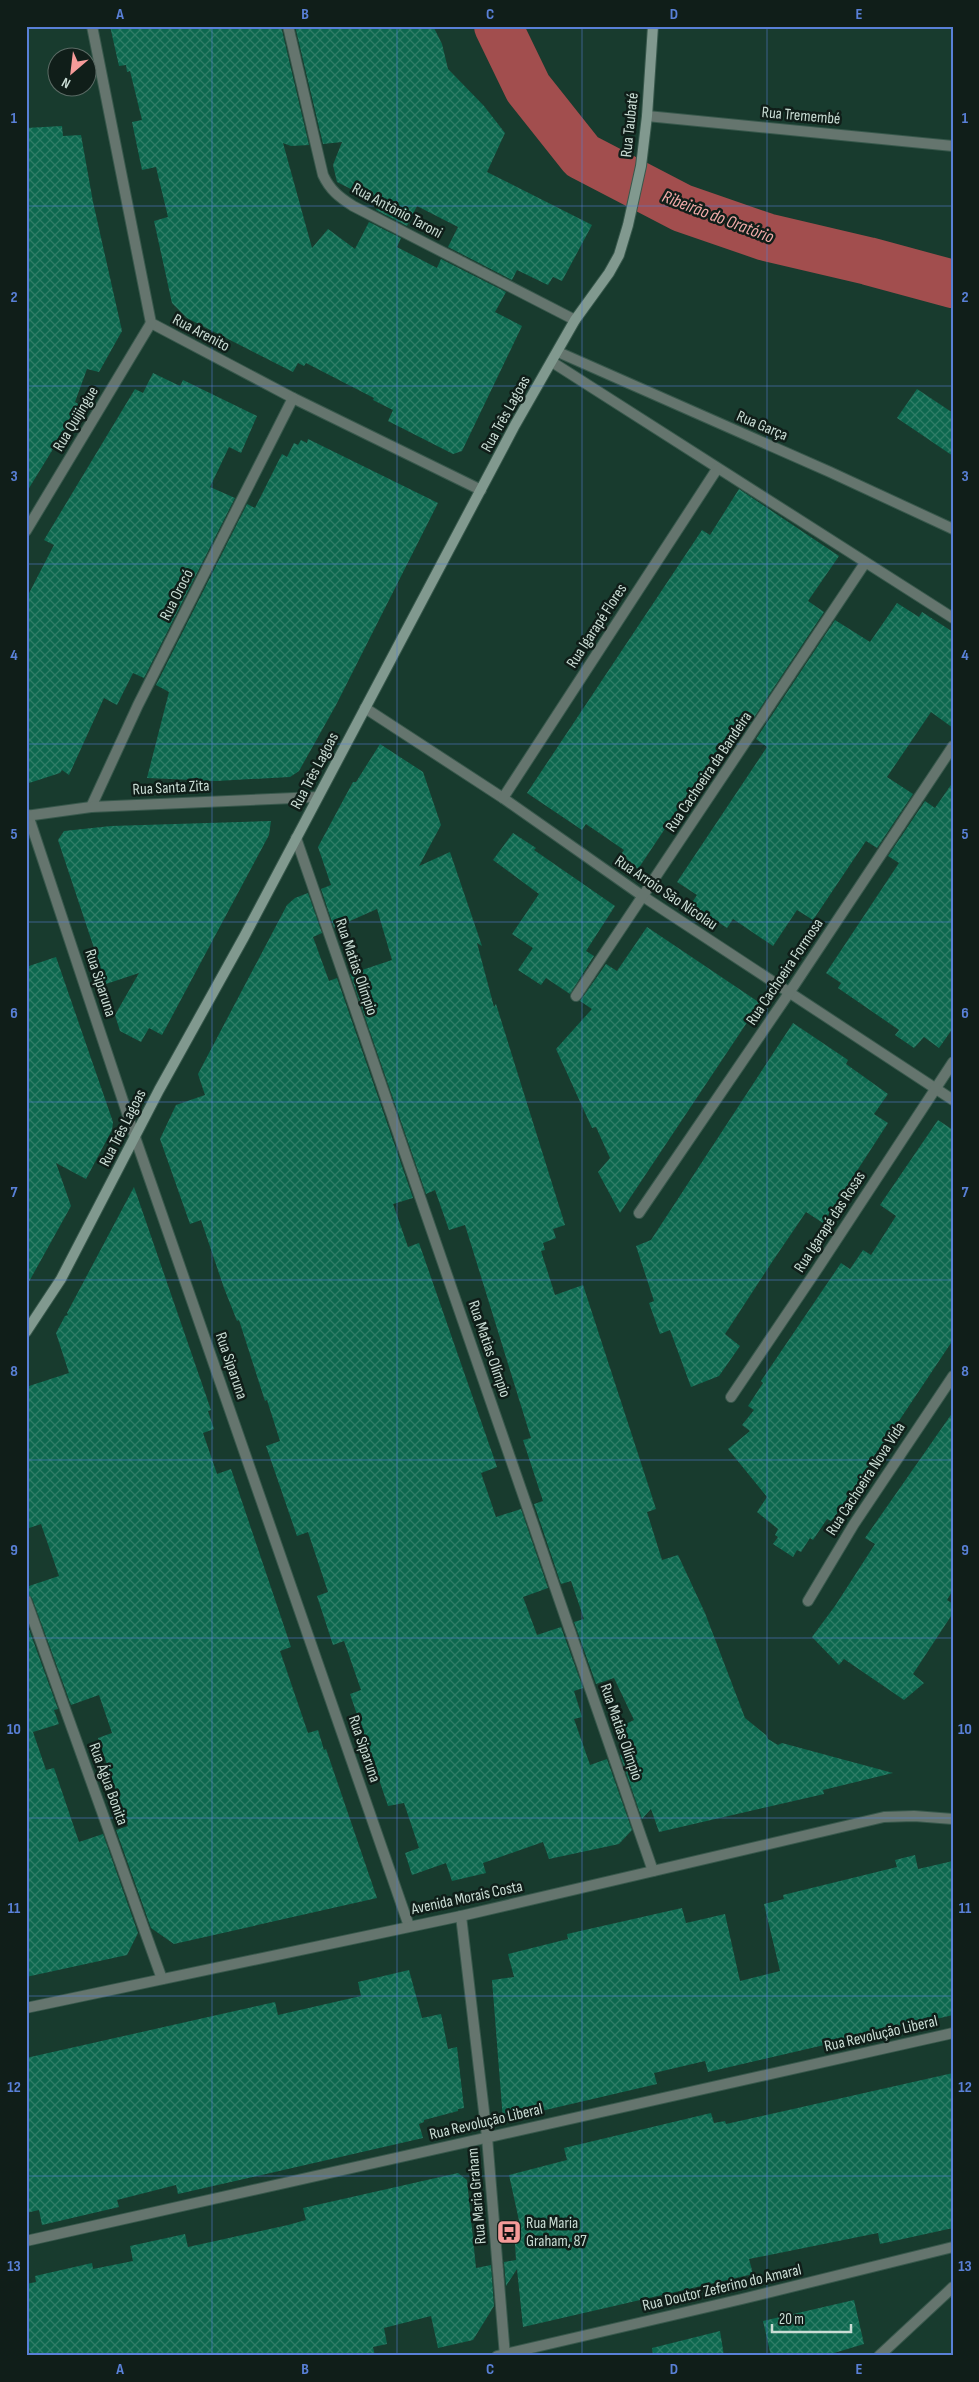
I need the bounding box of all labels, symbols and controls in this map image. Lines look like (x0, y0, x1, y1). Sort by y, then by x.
text: A (115, 5, 124, 24)
text: B (301, 5, 309, 24)
text: C (486, 5, 494, 24)
text: D (670, 5, 678, 24)
text: E (856, 5, 863, 24)
north arrow (48, 48, 98, 98)
text: N (59, 74, 73, 92)
street label: Rua Taubaté (617, 92, 643, 158)
street label: Rua Tremembé (761, 103, 841, 129)
text: 1 (11, 109, 18, 128)
text: 1 (962, 109, 969, 128)
street label: Rua Antônio Taroni (349, 179, 445, 243)
water label: Ribeirão do Oratório (659, 186, 777, 248)
text: 2 (10, 288, 18, 307)
text: 2 (961, 288, 969, 307)
street label: Rua Arenito (169, 310, 233, 356)
street label: Rua Três Lagoas (477, 372, 535, 455)
street label: Rua Quijingue (49, 383, 103, 455)
street label: Rua Garça (734, 407, 790, 445)
text: 3 (10, 467, 18, 486)
text: 3 (961, 467, 969, 486)
street label: Rua Orocó (156, 566, 198, 624)
street label: Rua Igarapé Flores (563, 580, 631, 672)
text: 4 (10, 646, 18, 665)
text: 4 (961, 646, 969, 665)
street label: Rua Cachoeira da Bandeira (662, 708, 756, 836)
street label: Rua Três Lagoas (287, 729, 343, 813)
street label: Rua Santa Zita (132, 777, 210, 799)
text: 5 (10, 825, 18, 844)
text: 5 (961, 825, 969, 844)
street label: Rua Arroio São Nicolau (611, 852, 721, 934)
street label: Rua Cachoeira Formosa (742, 915, 828, 1029)
street label: Rua Matias Olímpio (331, 916, 381, 1018)
street label: Rua Siparuna (80, 947, 120, 1019)
text: 6 (10, 1004, 18, 1023)
text: 6 (961, 1004, 969, 1023)
street label: Rua Três Lagoas (95, 1086, 151, 1170)
street label: Rua Igarapé das Rosas (790, 1168, 870, 1276)
text: 7 (11, 1183, 18, 1202)
text: 7 (962, 1183, 969, 1202)
street label: Rua Matias Olímpio (464, 1298, 514, 1400)
street label: Rua Siparuna (211, 1330, 251, 1402)
text: 8 (10, 1362, 18, 1381)
text: 8 (961, 1362, 969, 1381)
street label: Rua Cachoeira Nova Vida (822, 1419, 910, 1539)
text: 9 (10, 1541, 18, 1560)
text: 9 (961, 1541, 969, 1560)
street label: Rua Matias Olímpio (596, 1681, 646, 1783)
street label: Rua Siparuna (344, 1713, 384, 1785)
text: 10 (7, 1720, 21, 1739)
text: 10 (958, 1720, 972, 1739)
street label: Rua Água Bonita (84, 1740, 132, 1828)
street label: Avenida Morais Costa (409, 1877, 524, 1919)
text: 11 (8, 1899, 21, 1918)
text: 11 (959, 1899, 972, 1918)
street label: Rua Revolução Liberal (823, 2012, 939, 2056)
text: 12 (7, 2078, 21, 2097)
text: 12 (958, 2078, 972, 2097)
street label: Rua Revolução Liberal (428, 2100, 544, 2144)
street label: Rua Maria Graham (463, 2147, 491, 2245)
place label: Rua Maria Graham, 87 (526, 2214, 587, 2251)
bus stop icon: Rua Maria Graham, 87 (496, 2219, 522, 2245)
text: 13 (7, 2257, 21, 2276)
text: 13 (958, 2257, 972, 2276)
street label: Rua Doutor Zeferino do Amaral (641, 2260, 803, 2316)
scale bar (772, 2302, 850, 2334)
text: 20 m (779, 2310, 804, 2329)
text: A (115, 2360, 124, 2379)
text: B (301, 2360, 309, 2379)
text: C (486, 2360, 494, 2379)
text: D (670, 2360, 678, 2379)
text: E (856, 2360, 863, 2379)

